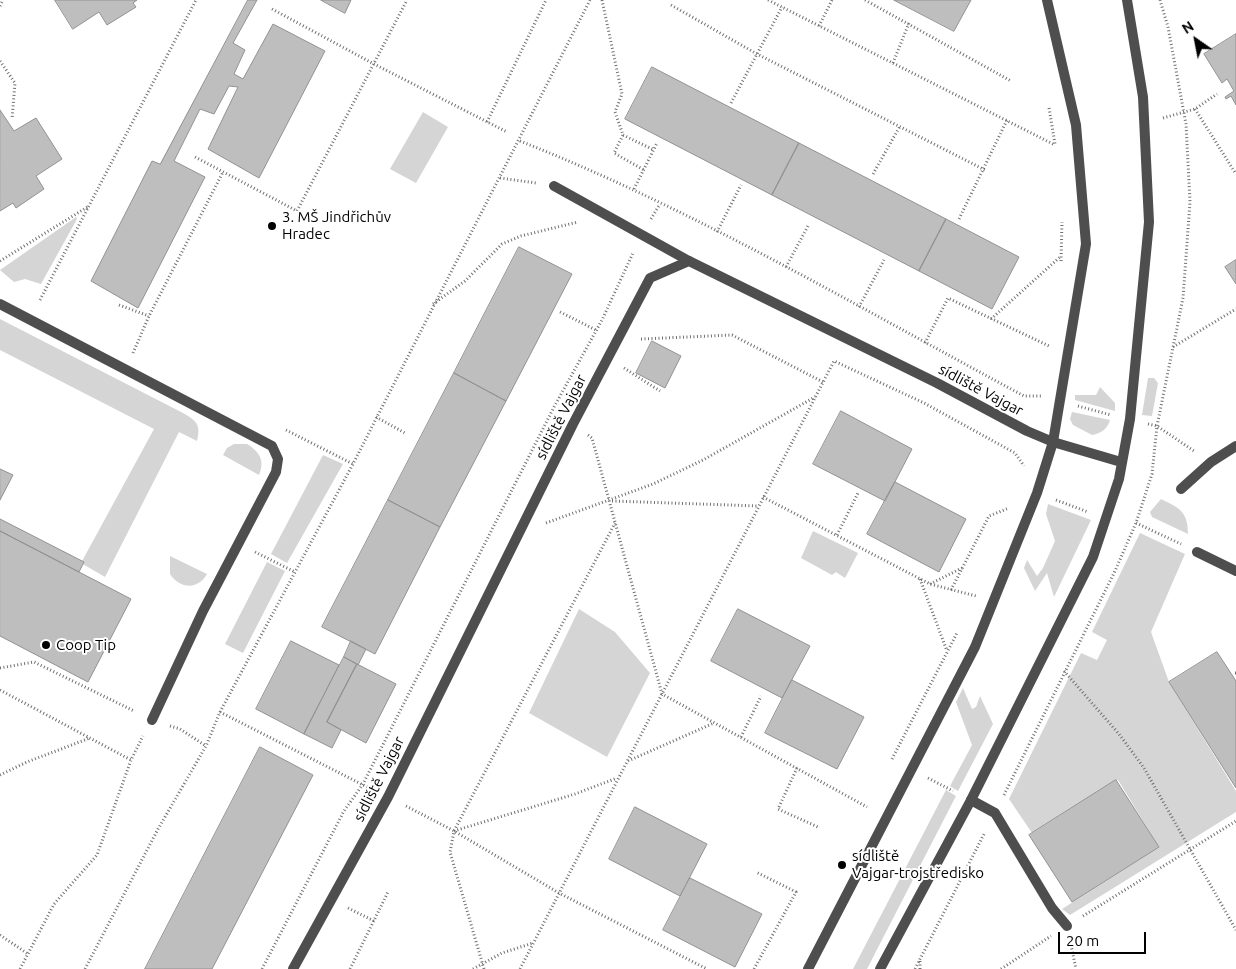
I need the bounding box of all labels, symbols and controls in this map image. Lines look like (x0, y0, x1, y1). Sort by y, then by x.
north arrow (1171, 15, 1221, 65)
text: N (1179, 18, 1197, 37)
place label: 3. MŠ Jindřichův Hradec (282, 208, 391, 243)
marker: 3. MŠ Jindřichův Hradec (266, 220, 278, 232)
street label: sídliště Vajgar (936, 360, 1026, 420)
street label: sídliště Vajgar (532, 371, 590, 463)
place label: Coop Tip (56, 636, 116, 654)
marker: Coop Tip (40, 639, 52, 651)
street label: sídliště Vajgar (350, 733, 408, 825)
place label: sídliště Vajgar-trojstředisko (852, 847, 984, 882)
marker: sídliště Vajgar-trojstředisko (836, 859, 848, 871)
scale bar (1061, 922, 1148, 954)
text: 20 m (1066, 932, 1099, 949)

